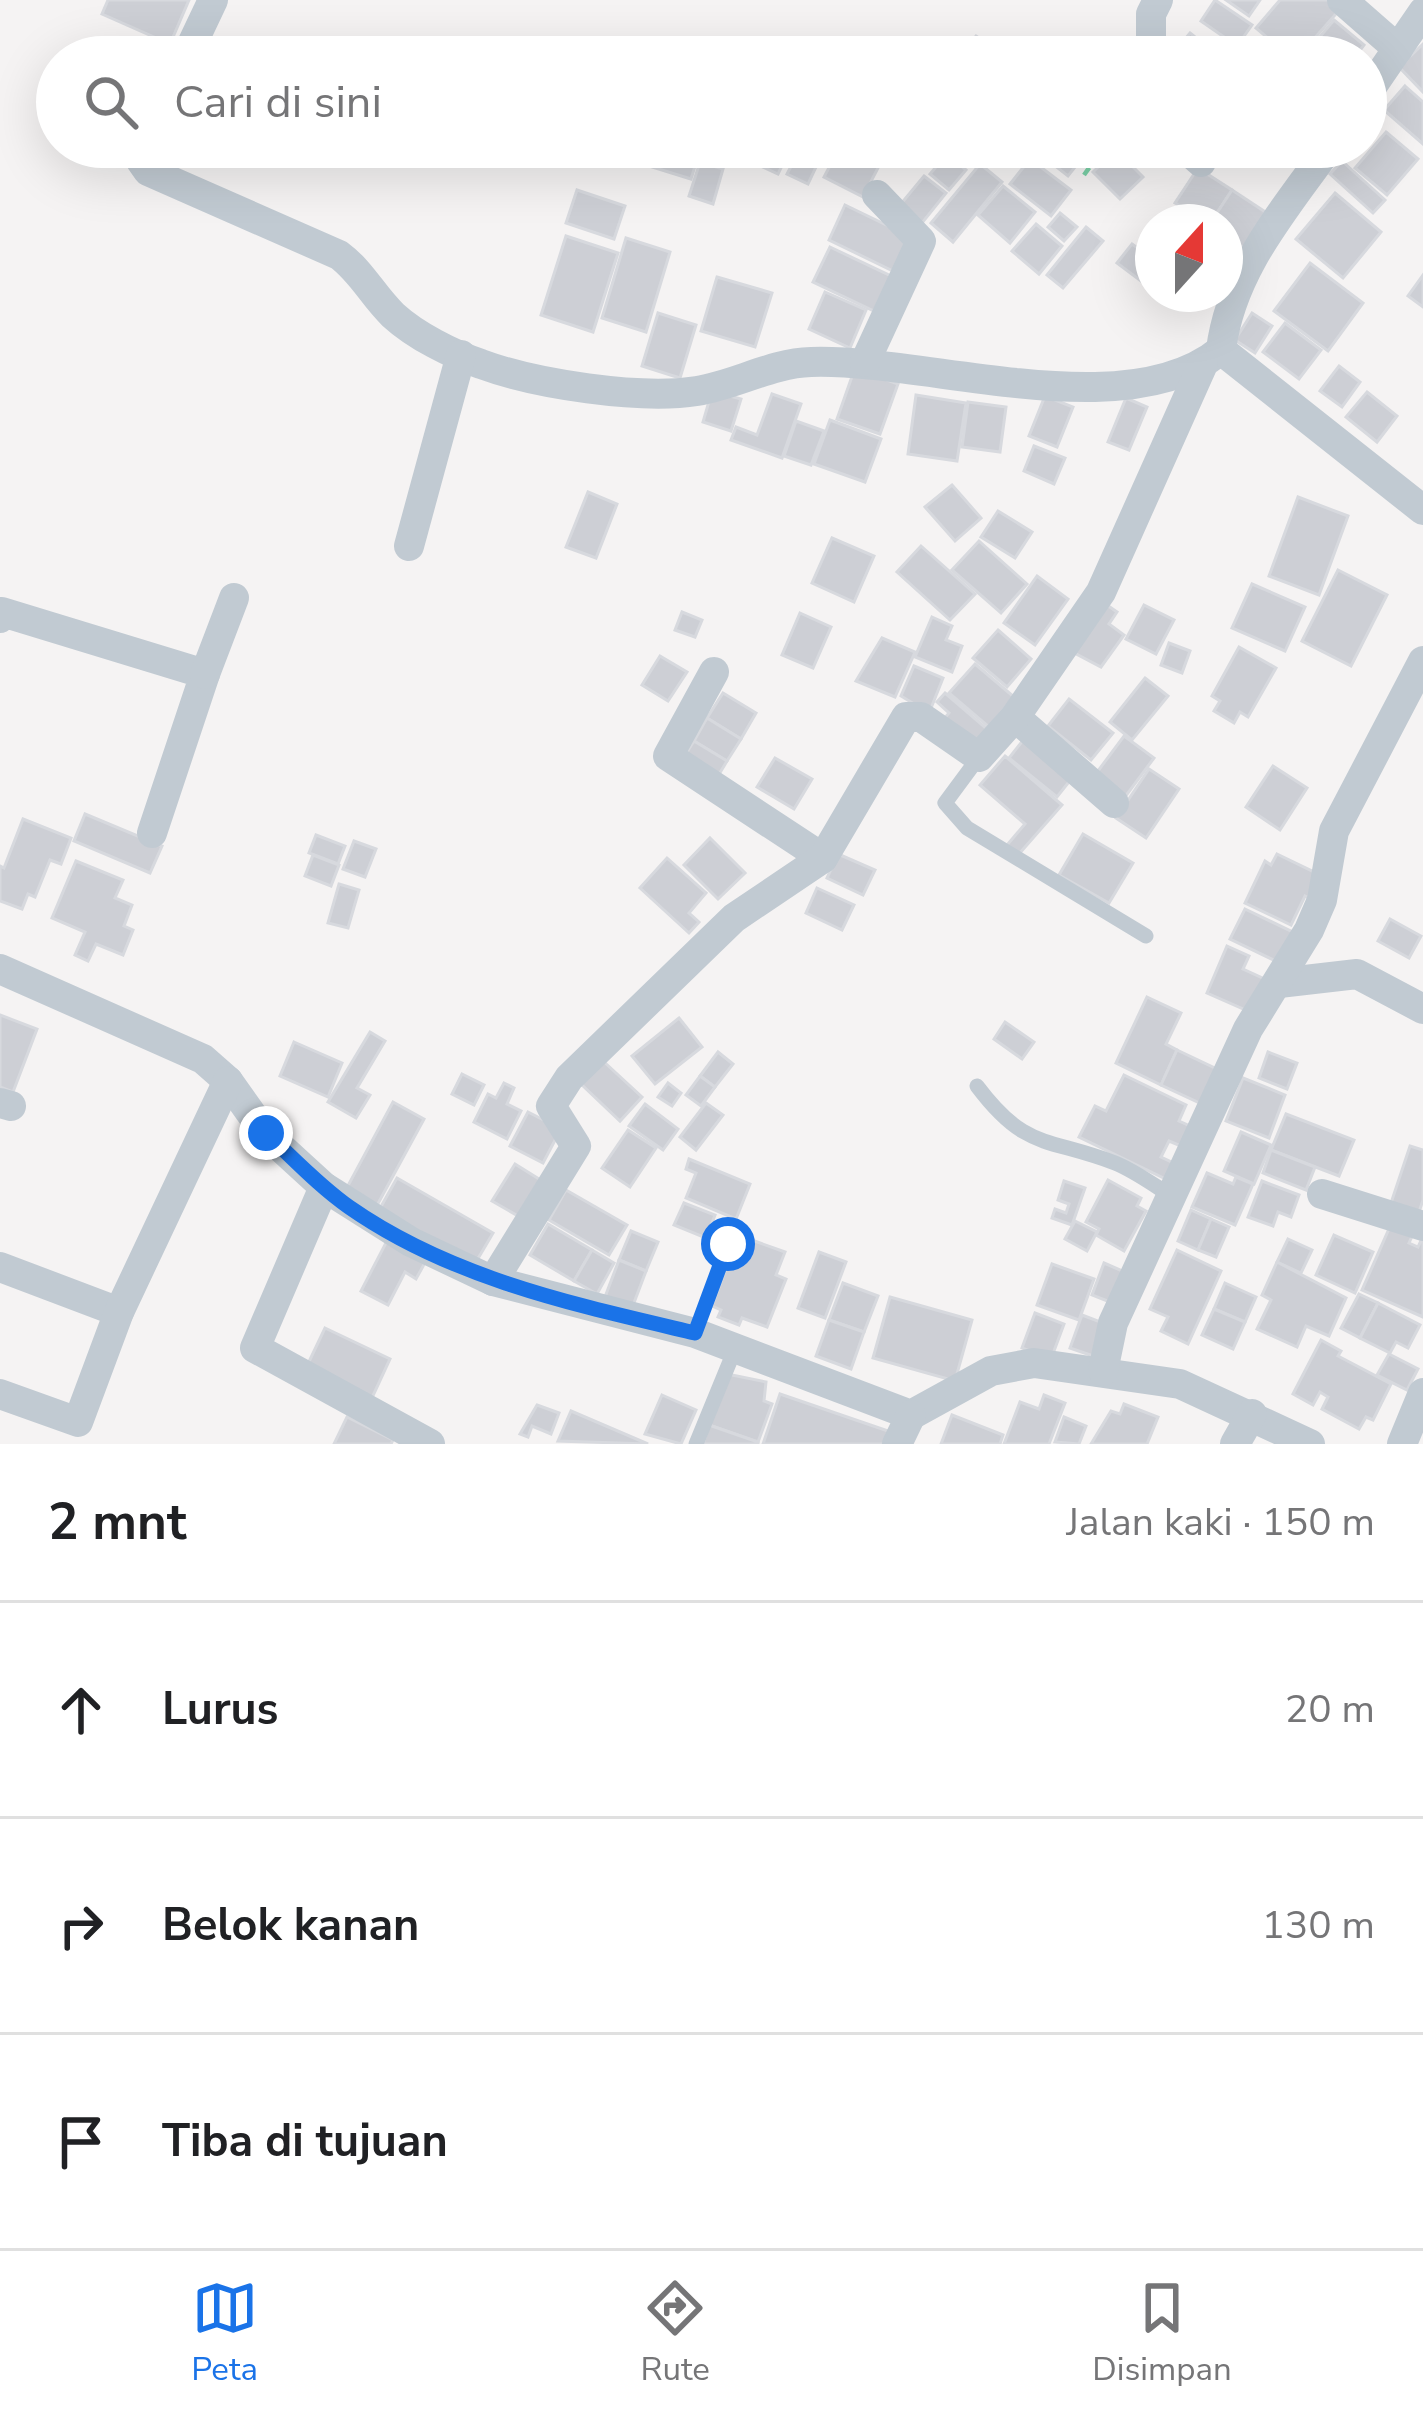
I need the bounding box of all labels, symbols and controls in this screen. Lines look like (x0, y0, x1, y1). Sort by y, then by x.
search box (36, 36, 1387, 168)
icon: search (78, 69, 144, 135)
text: Cari di sini (174, 72, 382, 133)
north arrow (1135, 204, 1243, 312)
route end (239, 1106, 293, 1160)
route start (701, 1217, 755, 1271)
text: 2 mnt (48, 1487, 187, 1557)
text: Jalan kaki · 150 m (1066, 1496, 1375, 1549)
icon: ahead (48, 1677, 114, 1743)
text: Lurus (162, 1679, 279, 1740)
text: 20 m (1285, 1683, 1375, 1736)
icon: right (48, 1893, 114, 1959)
text: Belok kanan (162, 1895, 419, 1956)
text: 130 m (1261, 1899, 1375, 1952)
icon: arrive (48, 2109, 114, 2175)
text: Tiba di tujuan (162, 2111, 448, 2172)
tab: Peta (191, 2275, 258, 2392)
tab: Rute (640, 2275, 710, 2392)
tab: Disimpan (1092, 2275, 1232, 2392)

